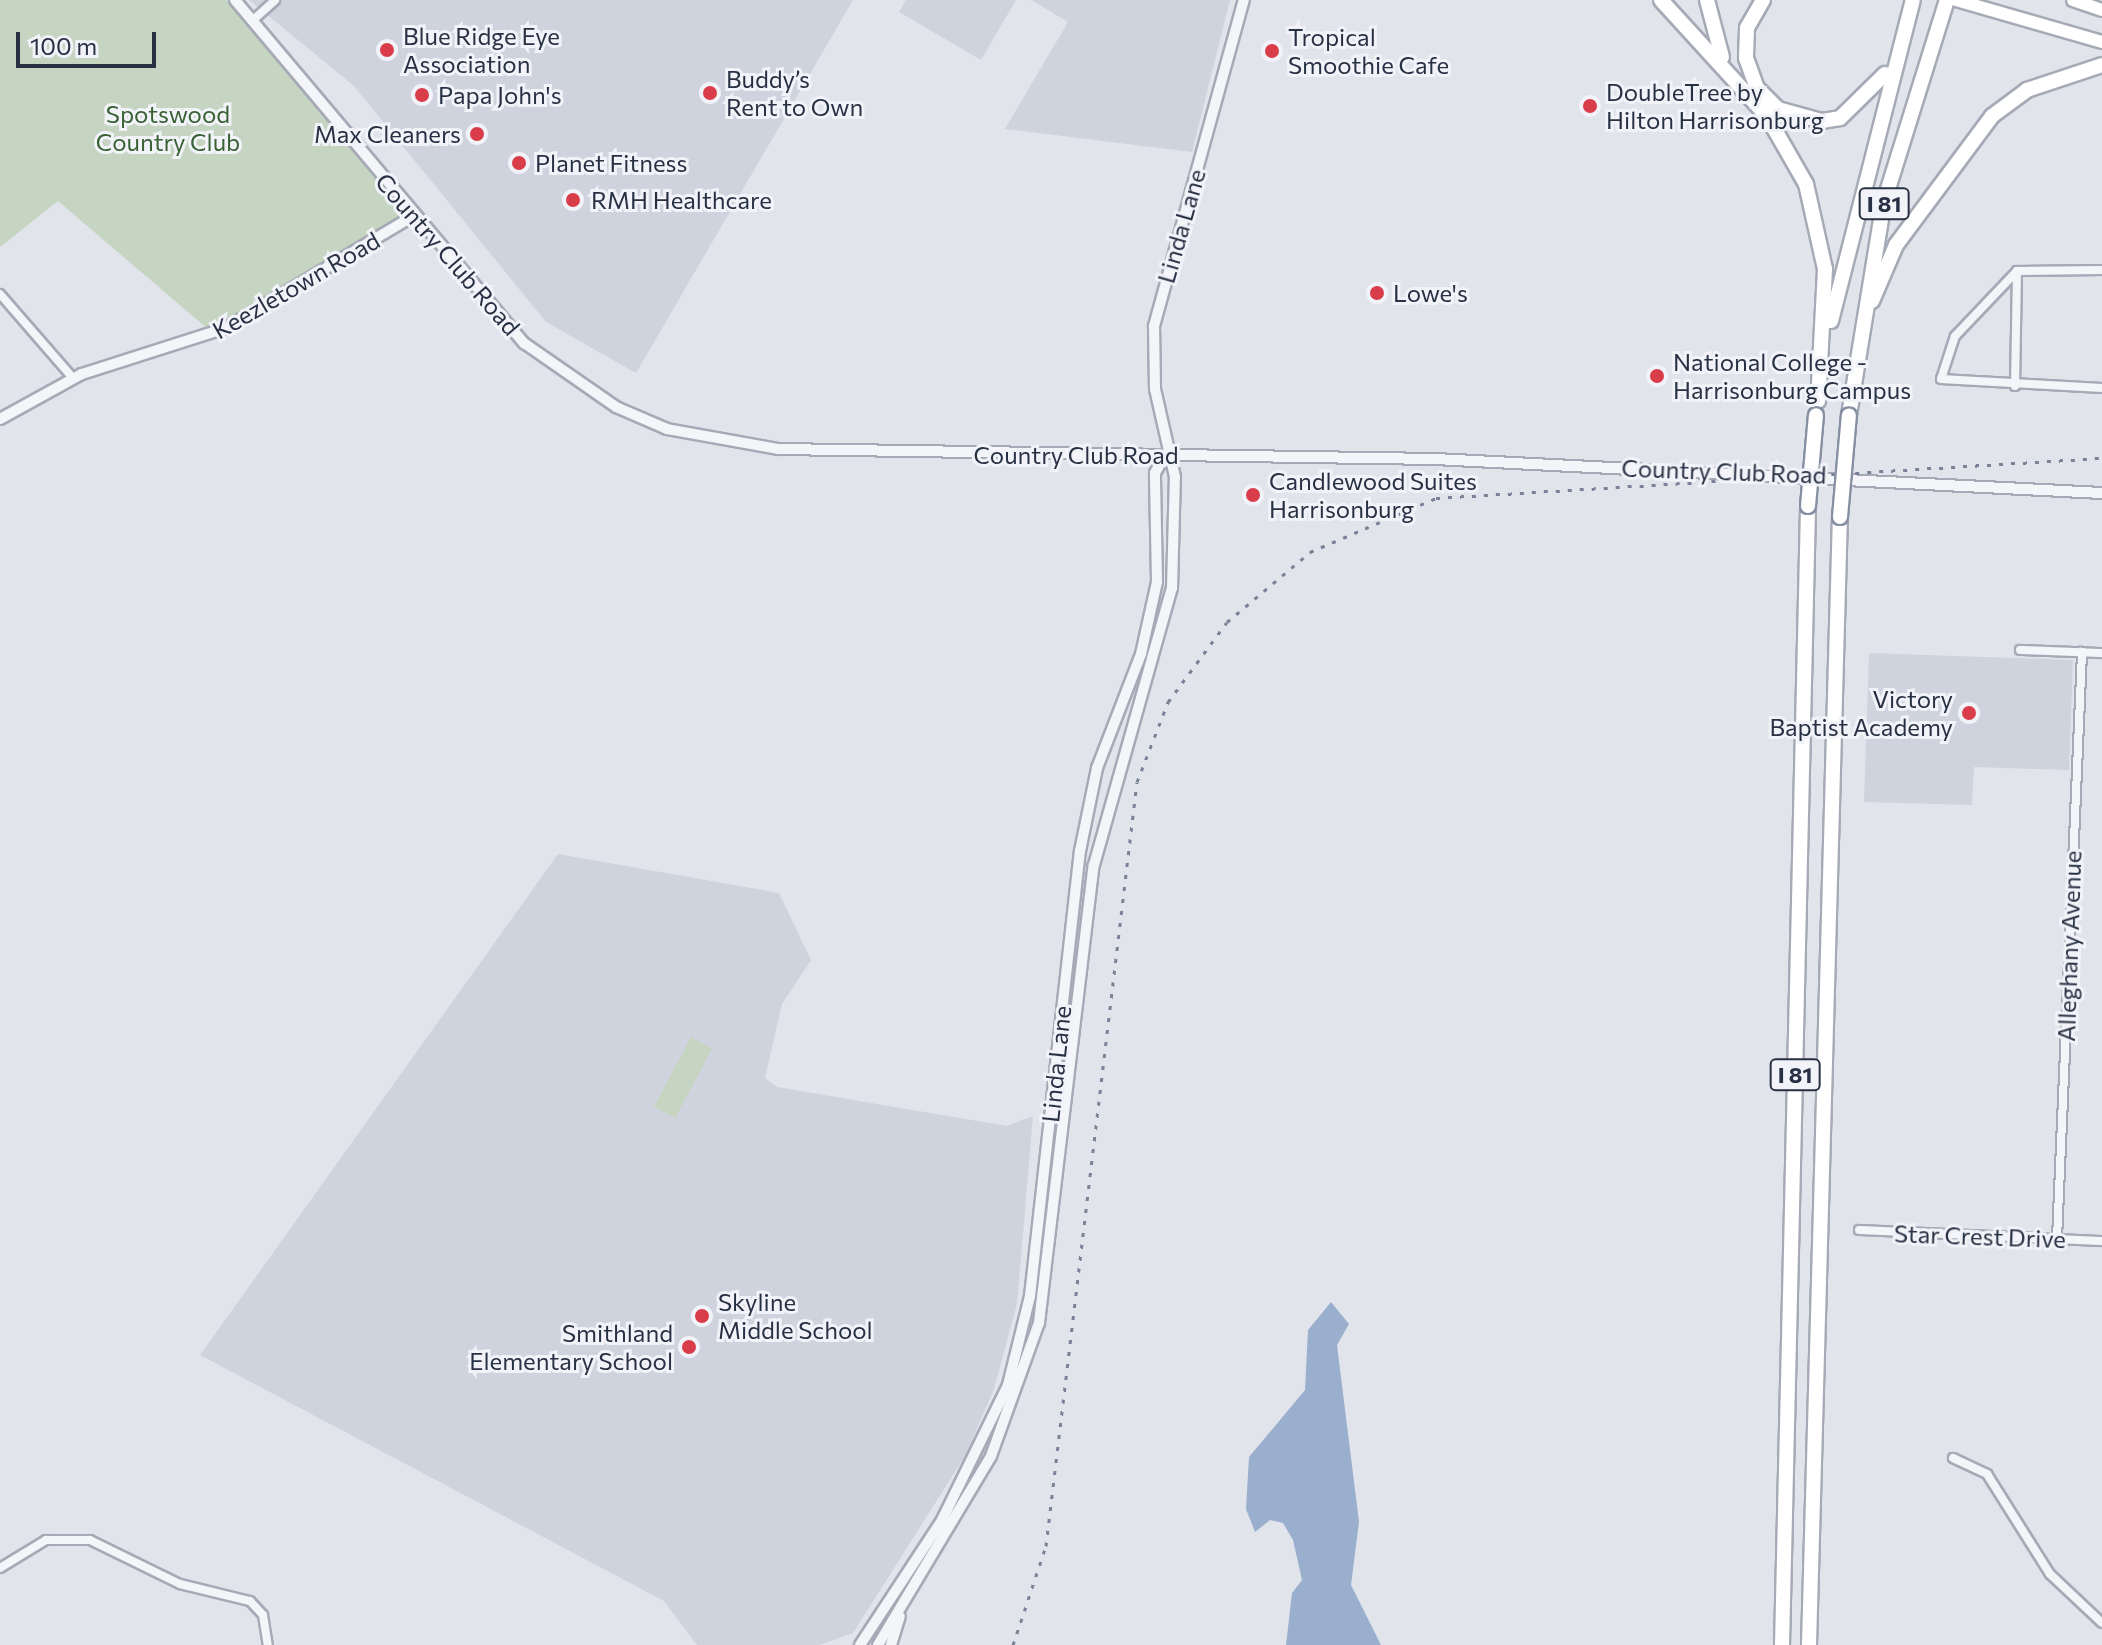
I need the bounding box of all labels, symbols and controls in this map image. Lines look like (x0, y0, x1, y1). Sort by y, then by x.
scale bar (20, 16, 160, 66)
place label: Blue Ridge Eye Association (403, 22, 560, 78)
place label: Tropical Smoothie Cafe (1288, 23, 1449, 79)
text: 100 m (30, 31, 97, 60)
marker: Blue Ridge Eye Association (378, 41, 396, 59)
marker: Tropical Smoothie Cafe (1263, 42, 1281, 60)
place label: Buddy’s Rent to Own (726, 65, 863, 121)
place label: DoubleTree by Hilton Harrisonburg (1606, 78, 1824, 134)
place label: Papa John's (438, 81, 562, 109)
marker: Buddy’s Rent to Own (701, 84, 719, 102)
marker: Papa John's (413, 86, 431, 104)
marker: DoubleTree by Hilton Harrisonburg (1581, 97, 1599, 115)
park label: Spotswood Country Club (96, 100, 240, 156)
place label: Max Cleaners (314, 120, 461, 148)
marker: Max Cleaners (468, 125, 486, 143)
place label: Planet Fitness (535, 149, 687, 177)
marker: Planet Fitness (510, 154, 528, 172)
street label: Linda Lane (1151, 166, 1211, 286)
street label: Country Club Road (370, 167, 526, 341)
place label: RMH Healthcare (591, 186, 772, 214)
road number: I 81 (1858, 186, 1910, 222)
marker: RMH Healthcare (562, 189, 584, 211)
street label: Keezletown Road (207, 225, 385, 345)
place label: Lowe's (1393, 279, 1468, 307)
marker: Lowe's (1368, 284, 1386, 302)
place label: National College - Harrisonburg Campus (1673, 348, 1911, 404)
marker: National College - Harrisonburg Campus (1648, 367, 1666, 385)
street label: Country Club Road (973, 441, 1179, 469)
street label: Country Club Road (1621, 453, 1827, 489)
place label: Candlewood Suites Harrisonburg (1269, 467, 1477, 523)
marker: Candlewood Suites Harrisonburg (1244, 486, 1262, 504)
place label: Victory Baptist Academy (1770, 685, 1953, 741)
marker: Victory Baptist Academy (1960, 704, 1978, 722)
street label: Alleghany Avenue (2051, 850, 2087, 1042)
street label: Linda Lane (1036, 1004, 1076, 1124)
road number: I 81 (1769, 1057, 1821, 1093)
street label: Star Crest Drive (1894, 1219, 2066, 1253)
place label: Skyline Middle School (718, 1288, 873, 1344)
marker: Skyline Middle School (693, 1307, 711, 1325)
place label: Smithland Elementary School (469, 1319, 673, 1375)
marker: Smithland Elementary School (680, 1338, 698, 1356)

